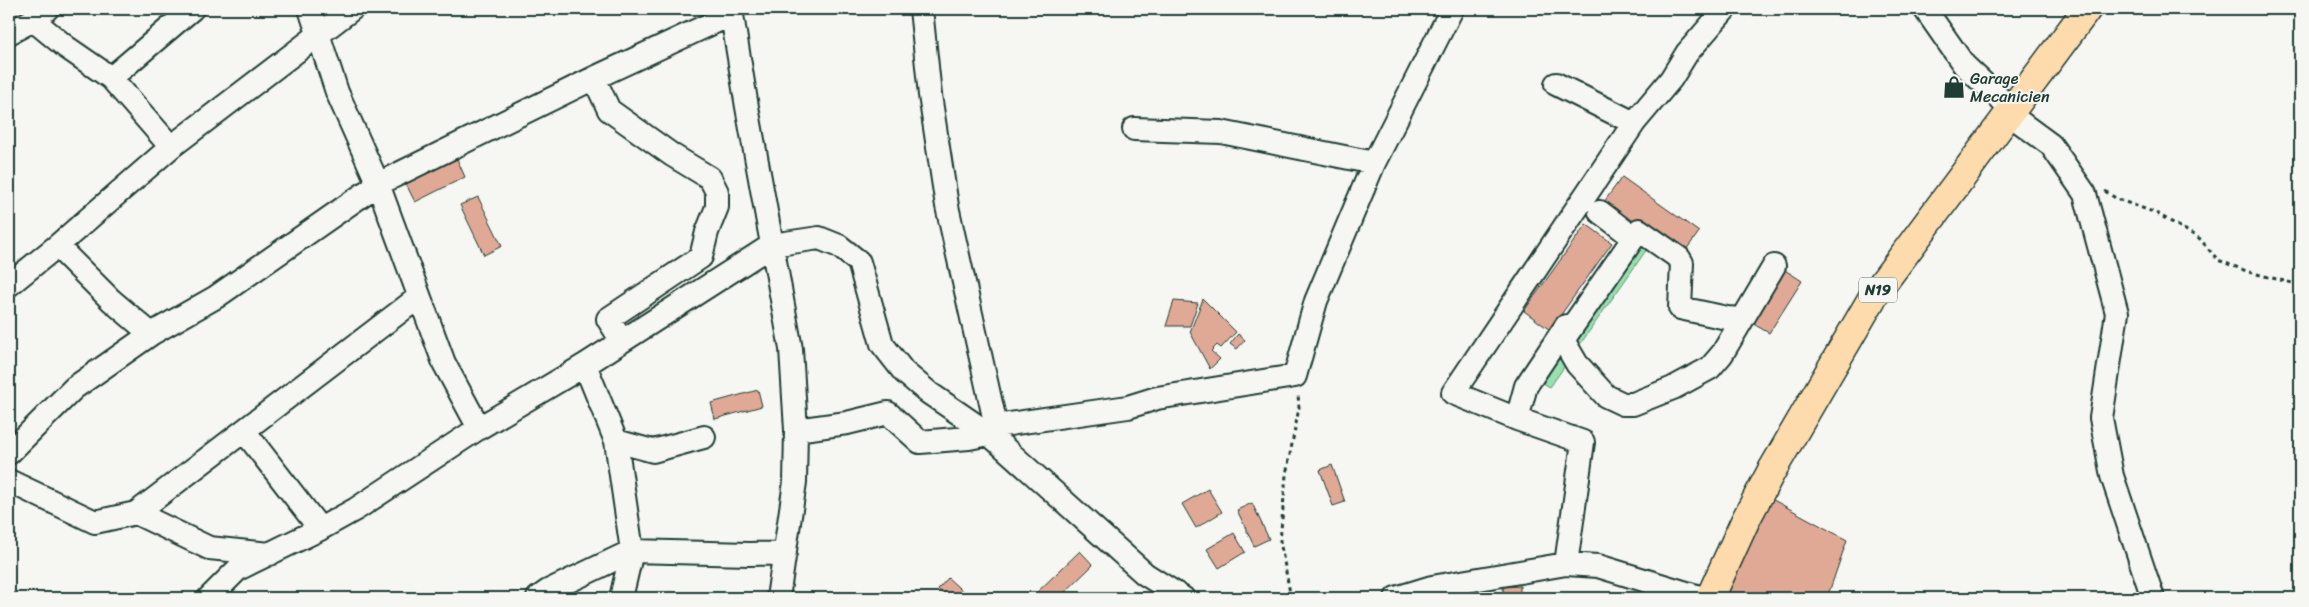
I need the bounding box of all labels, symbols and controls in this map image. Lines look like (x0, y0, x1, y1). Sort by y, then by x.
place label: Garage Mecanicien (1970, 64, 2050, 111)
shop icon: Garage Mecanicien (1941, 74, 1967, 100)
road number: N19 (1859, 278, 1897, 302)

